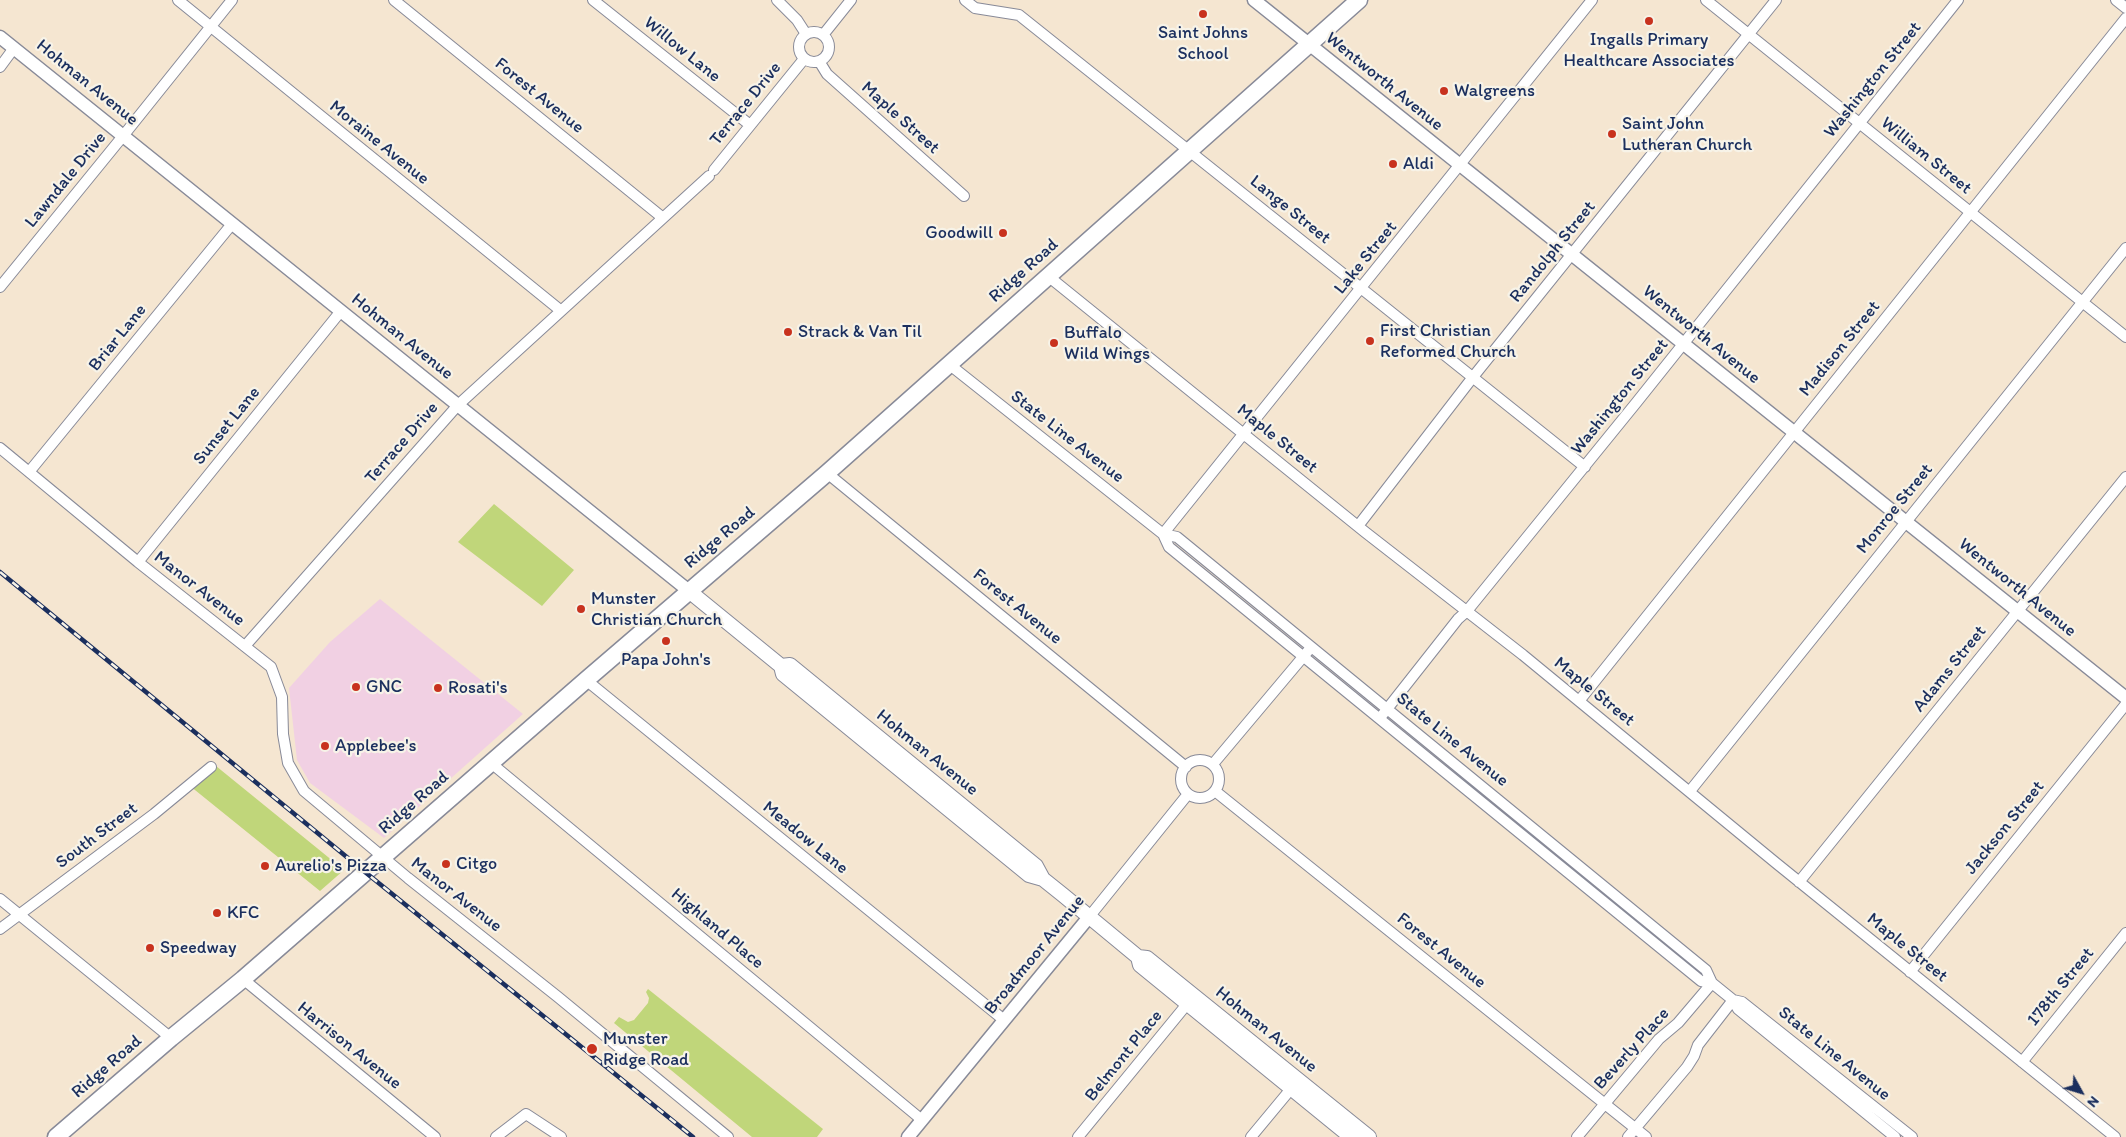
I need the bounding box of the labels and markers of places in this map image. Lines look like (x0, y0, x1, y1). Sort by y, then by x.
marker: Saint Johns School (1197, 8, 1209, 20)
marker: Ingalls Primary Healthcare Associates (1643, 15, 1655, 27)
place label: Saint Johns School (1158, 22, 1248, 64)
place label: Ingalls Primary Healthcare Associates (1563, 29, 1735, 72)
place label: Walgreens (1454, 80, 1535, 102)
marker: Walgreens (1438, 85, 1450, 97)
place label: Saint John Lutheran Church (1622, 113, 1752, 156)
marker: Saint John Lutheran Church (1606, 128, 1618, 140)
place label: Aldi (1403, 153, 1434, 175)
marker: Aldi (1387, 158, 1399, 170)
place label: Goodwill (925, 222, 993, 244)
marker: Goodwill (997, 227, 1009, 239)
place label: First Christian Reformed Church (1380, 320, 1516, 362)
place label: Strack & Van Til (798, 321, 922, 343)
place label: Buffalo Wild Wings (1064, 322, 1150, 364)
marker: Strack & Van Til (782, 326, 794, 338)
marker: First Christian Reformed Church (1364, 335, 1376, 347)
marker: Buffalo Wild Wings (1048, 337, 1060, 349)
place label: Munster Christian Church (591, 588, 722, 630)
marker: Munster Christian Church (575, 603, 587, 615)
marker: Papa John's (660, 635, 672, 647)
place label: Papa John's (621, 649, 711, 671)
place label: GNC (366, 676, 402, 698)
place label: Rosati's (448, 677, 508, 699)
marker: GNC (350, 681, 362, 693)
marker: Rosati's (432, 682, 444, 694)
place label: Applebee's (335, 735, 417, 757)
marker: Applebee's (319, 740, 331, 752)
place label: Citgo (456, 853, 497, 875)
place label: Aurelio's Pizza (275, 855, 387, 877)
marker: Citgo (440, 858, 452, 870)
marker: Aurelio's Pizza (259, 860, 271, 872)
place label: KFC (227, 902, 259, 924)
marker: KFC (211, 907, 223, 919)
place label: Speedway (160, 937, 236, 959)
marker: Speedway (144, 942, 156, 954)
place label: Munster Ridge Road (603, 1028, 689, 1070)
marker: Munster Ridge Road (585, 1042, 599, 1056)

